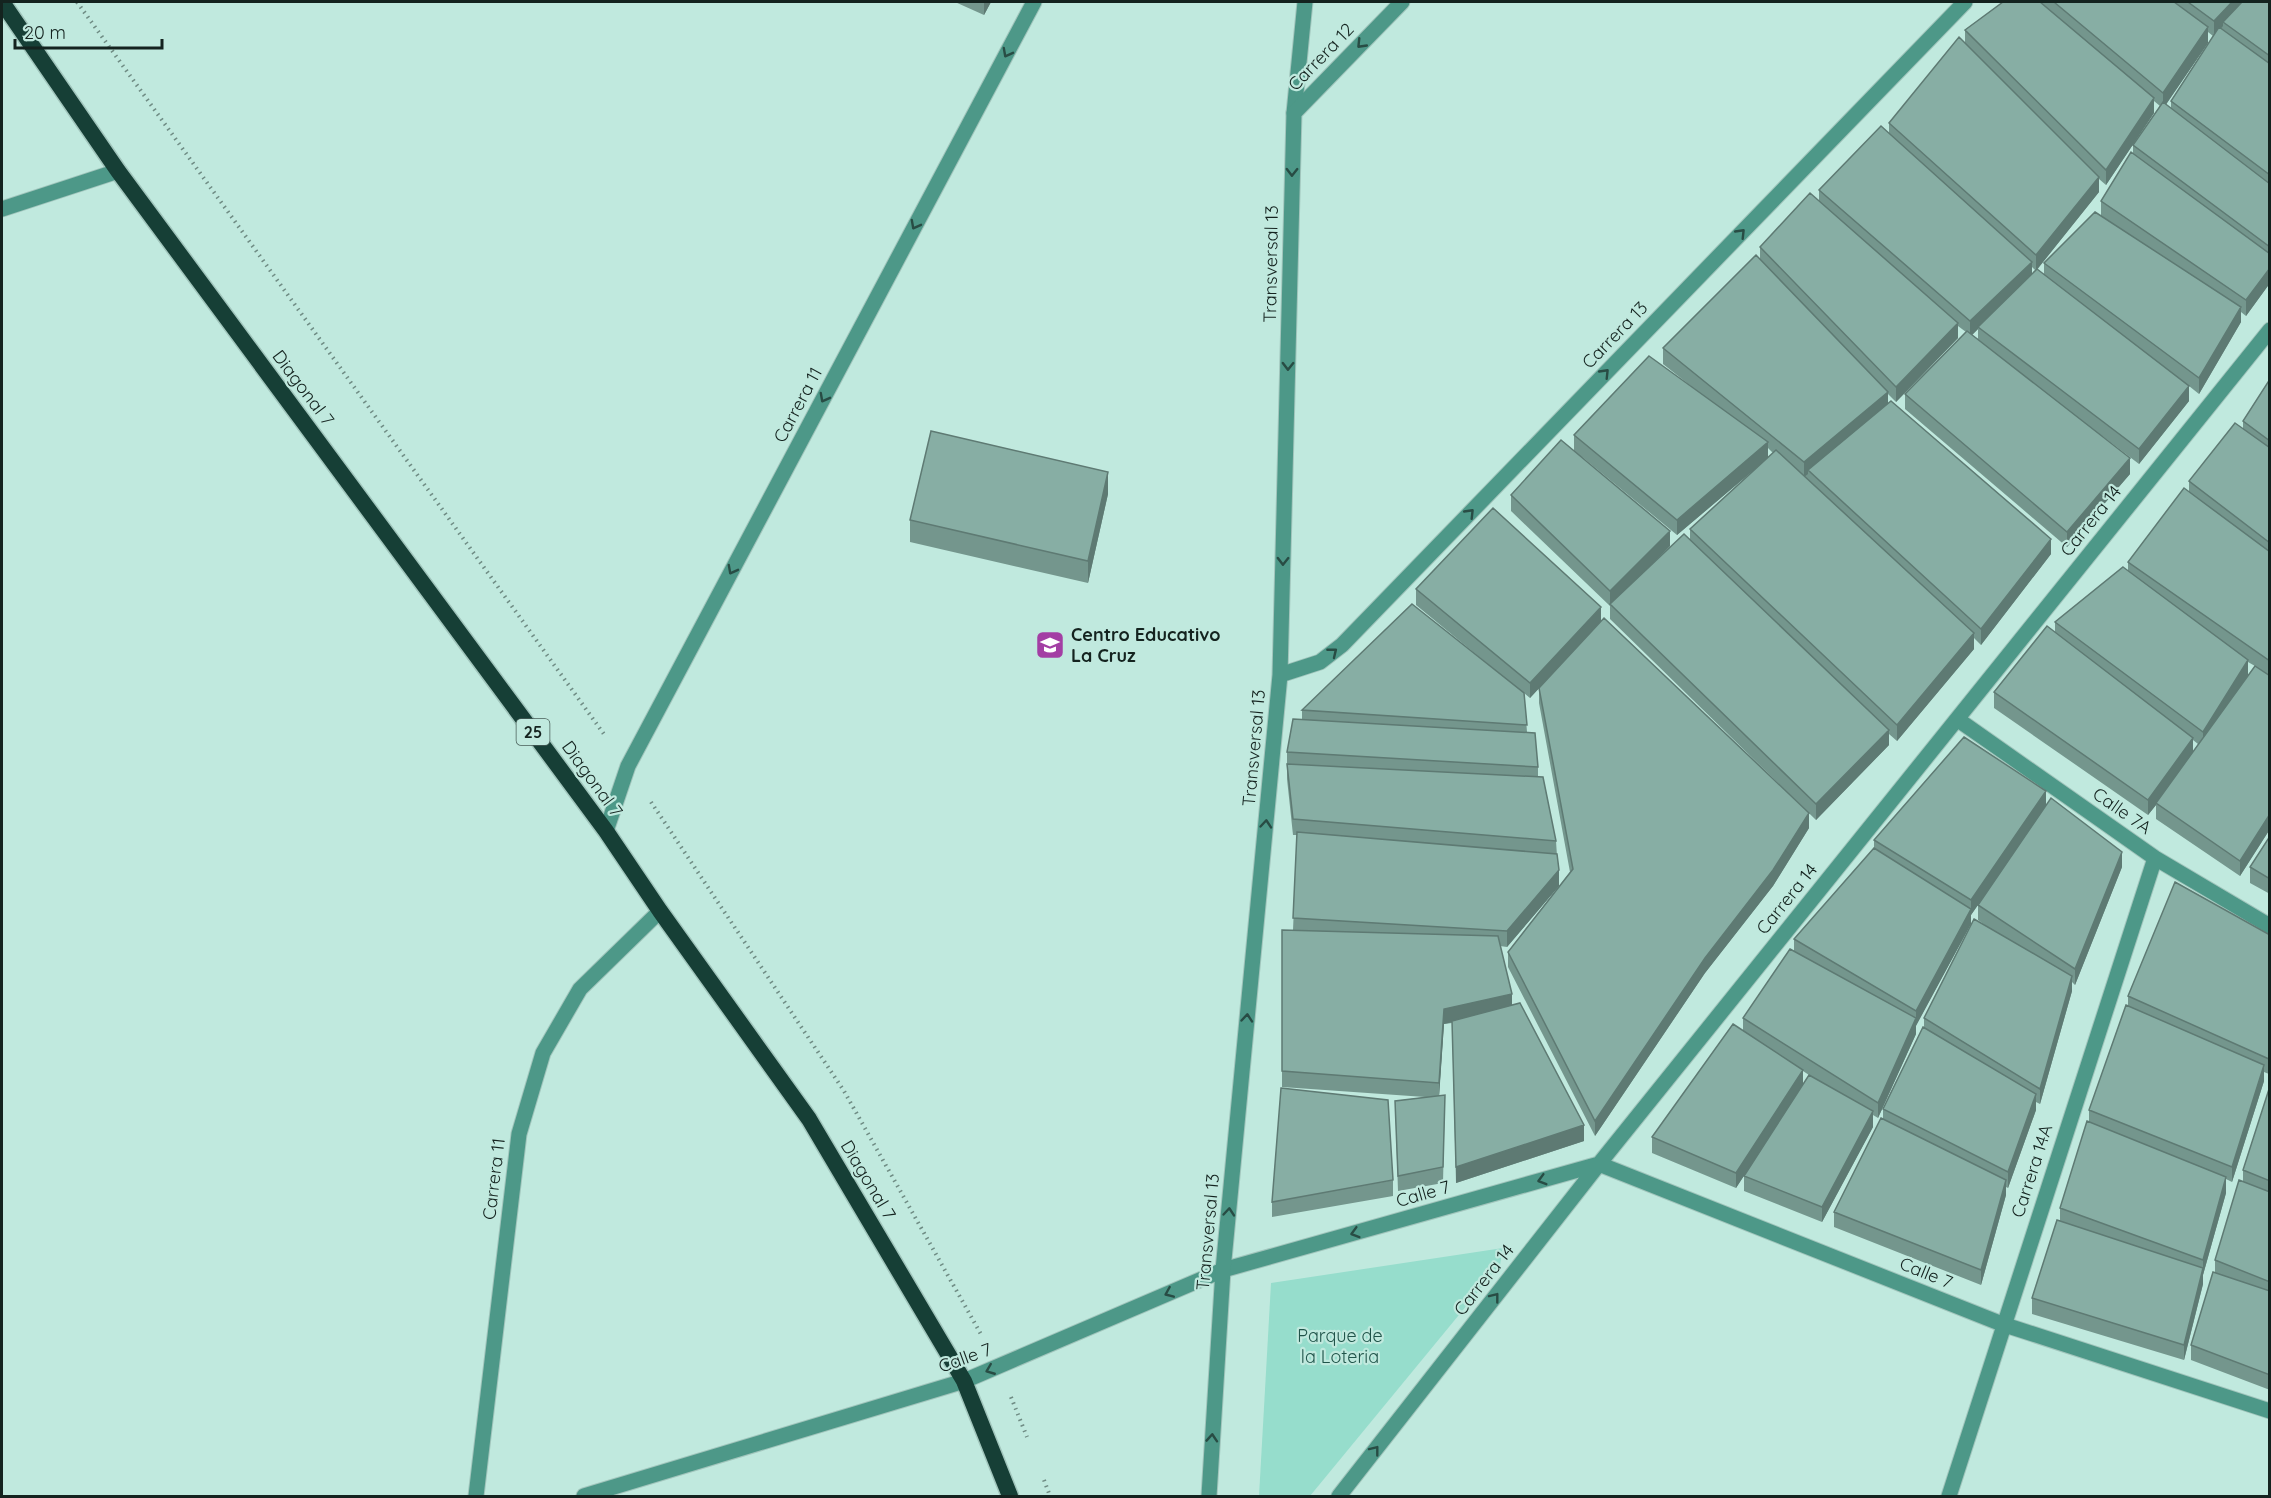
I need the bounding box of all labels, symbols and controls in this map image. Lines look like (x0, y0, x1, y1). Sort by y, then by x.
scale bar (15, 12, 162, 50)
street label: Carrera 12 (1283, 18, 1359, 95)
text: 20 m (24, 21, 66, 44)
one-way arrow (1357, 37, 1368, 47)
one-way arrow (1003, 47, 1014, 57)
one-way arrow (1286, 167, 1299, 176)
street label: Transversal 13 (1258, 205, 1283, 323)
one-way arrow (911, 219, 922, 230)
one-way arrow (1734, 229, 1745, 239)
street label: Carrera 13 (1577, 296, 1652, 373)
street label: Diagonal 7 (267, 345, 339, 430)
one-way arrow (1281, 362, 1294, 371)
street label: Carrera 11 (768, 363, 827, 446)
one-way arrow (1598, 369, 1609, 380)
one-way arrow (820, 391, 831, 402)
street label: Carrera 14 (2055, 481, 2126, 561)
one-way arrow (1462, 509, 1473, 520)
one-way arrow (1277, 557, 1289, 566)
one-way arrow (728, 563, 739, 574)
place label: Centro Educativo La Cruz (1071, 623, 1221, 667)
school or university icon: Centro Educativo La Cruz (1034, 629, 1066, 661)
one-way arrow (1326, 648, 1337, 659)
street label: Transversal 13 (1237, 688, 1270, 807)
road number: 25 (516, 719, 550, 745)
street label: Diagonal 7 (557, 736, 628, 821)
street label: Calle 7A (2088, 782, 2156, 839)
one-way arrow (1259, 819, 1272, 829)
street label: Carrera 14 (1751, 859, 1822, 939)
one-way arrow (1240, 1014, 1253, 1023)
street label: Carrera 14A (2006, 1121, 2057, 1220)
street label: Diagonal 7 (836, 1136, 901, 1224)
street label: Carrera 11 (477, 1137, 510, 1221)
street label: Transversal 13 (1191, 1172, 1224, 1291)
one-way arrow (1538, 1173, 1548, 1185)
street label: Calle 7 (1393, 1175, 1453, 1212)
one-way arrow (1222, 1208, 1235, 1217)
one-way arrow (1350, 1226, 1361, 1238)
street label: Carrera 14 (1448, 1239, 1519, 1320)
street label: Calle 7 (1896, 1252, 1956, 1294)
one-way arrow (1165, 1286, 1176, 1298)
one-way arrow (1488, 1293, 1499, 1304)
park label: Parque de la Loteria (1297, 1324, 1383, 1368)
street label: Calle 7 (935, 1337, 995, 1378)
one-way arrow (985, 1363, 996, 1375)
one-way arrow (1206, 1434, 1219, 1443)
one-way arrow (1367, 1446, 1378, 1457)

